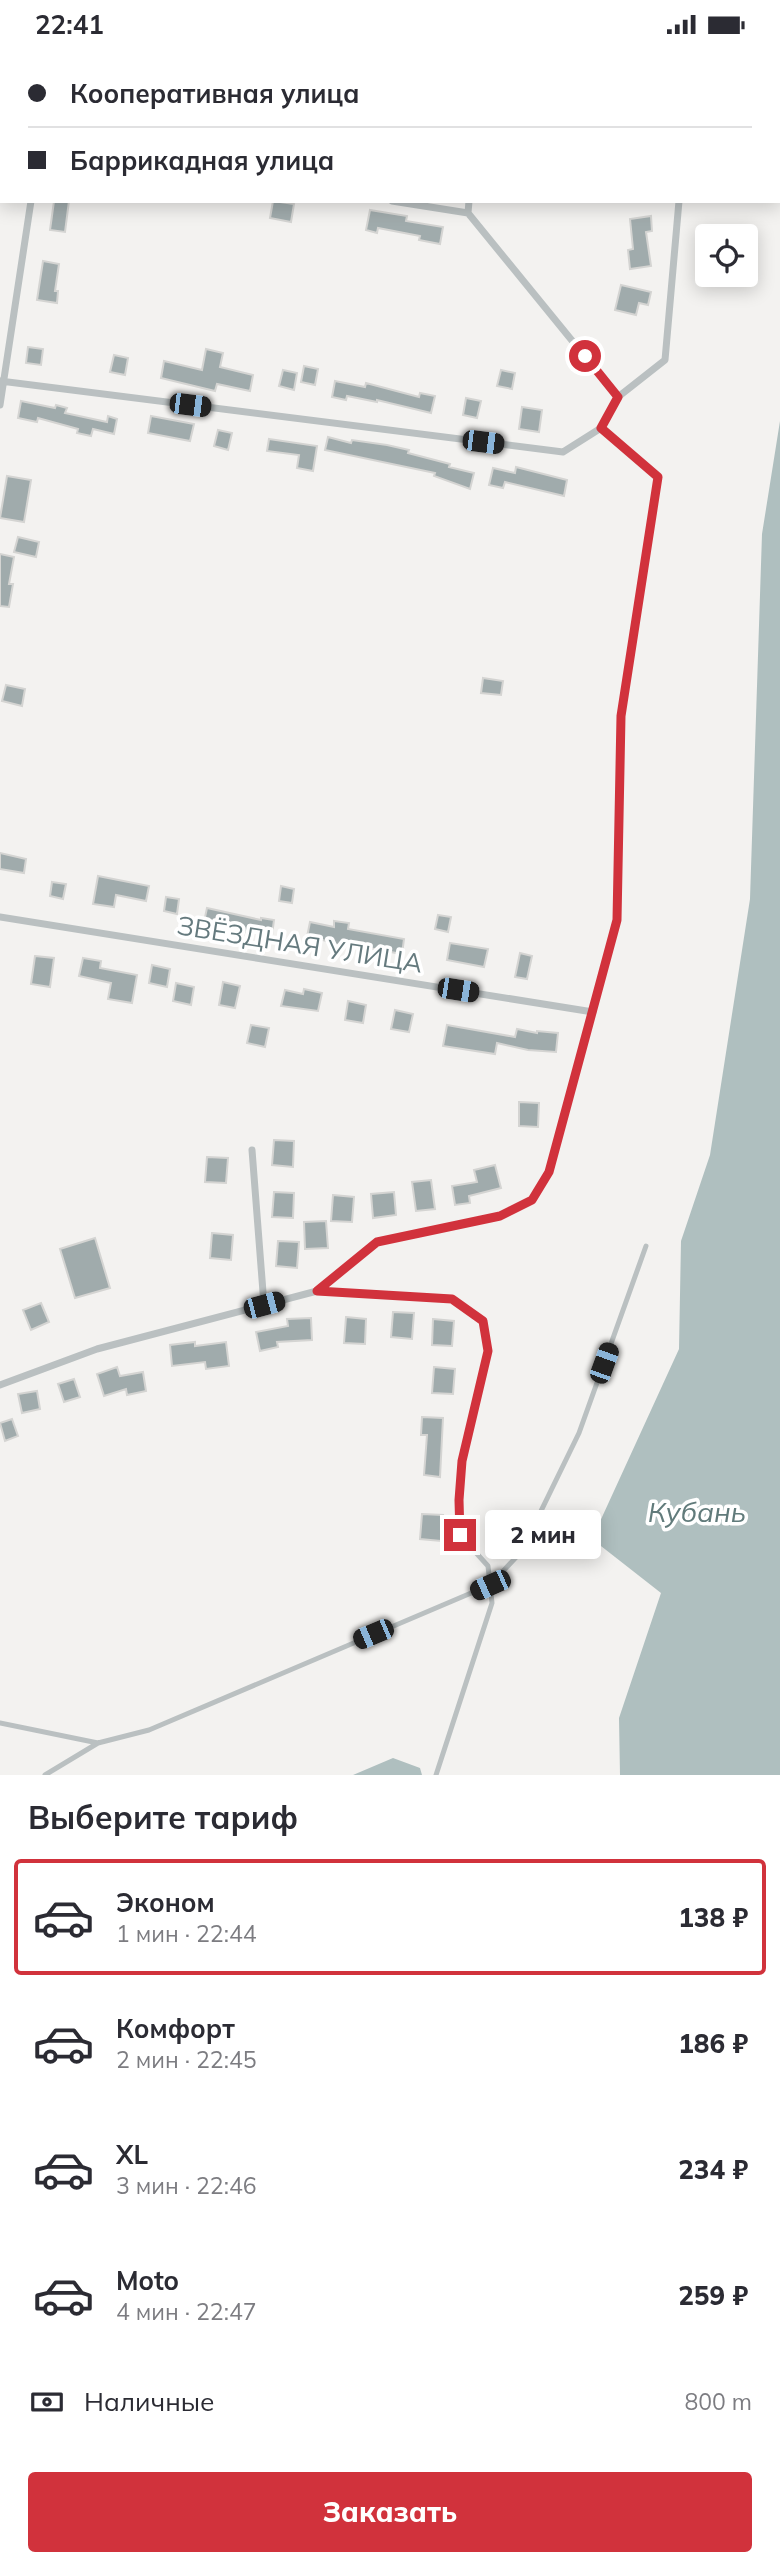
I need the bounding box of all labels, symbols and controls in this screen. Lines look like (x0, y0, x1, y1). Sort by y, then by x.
text: 22:41 (35, 8, 104, 41)
text: Кооперативная улица (70, 77, 359, 110)
text: Баррикадная улица (70, 144, 334, 177)
map controls (695, 224, 758, 287)
button: locate (695, 224, 758, 287)
route start (569, 340, 601, 372)
car (168, 392, 213, 418)
car (461, 429, 506, 455)
street label: ЗВЁЗДНАЯ УЛИЦА (175, 908, 425, 980)
car (436, 976, 481, 1004)
car (241, 1289, 288, 1321)
car (587, 1340, 622, 1386)
water label: Кубань (648, 1494, 746, 1529)
callout: 2 мин (484, 1511, 600, 1559)
route end (444, 1519, 476, 1551)
text: 2 мин (510, 1520, 576, 1549)
car (467, 1567, 514, 1603)
car (350, 1616, 397, 1652)
text: Выберите тариф (28, 1797, 298, 1837)
icon: car (32, 1886, 95, 1949)
text: Эконом (116, 1886, 215, 1919)
text: 138 ₽ (678, 1901, 748, 1934)
text: 1 мин · 22:44 (116, 1919, 256, 1948)
icon: car (32, 2012, 95, 2075)
text: Комфорт (116, 2012, 235, 2045)
text: 186 ₽ (678, 2027, 748, 2060)
text: 2 мин · 22:45 (116, 2045, 256, 2074)
icon: car (32, 2138, 95, 2201)
text: XL (116, 2138, 148, 2171)
text: 234 ₽ (678, 2153, 748, 2186)
text: 3 мин · 22:46 (116, 2171, 256, 2200)
icon: car (32, 2264, 95, 2327)
text: Moto (116, 2264, 179, 2297)
text: 259 ₽ (678, 2279, 748, 2312)
text: 4 мин · 22:47 (116, 2297, 256, 2326)
icon: cash (28, 2383, 66, 2421)
text: Наличные (84, 2385, 214, 2418)
text: 800 m (684, 2387, 752, 2416)
button: Заказать (28, 2472, 752, 2552)

